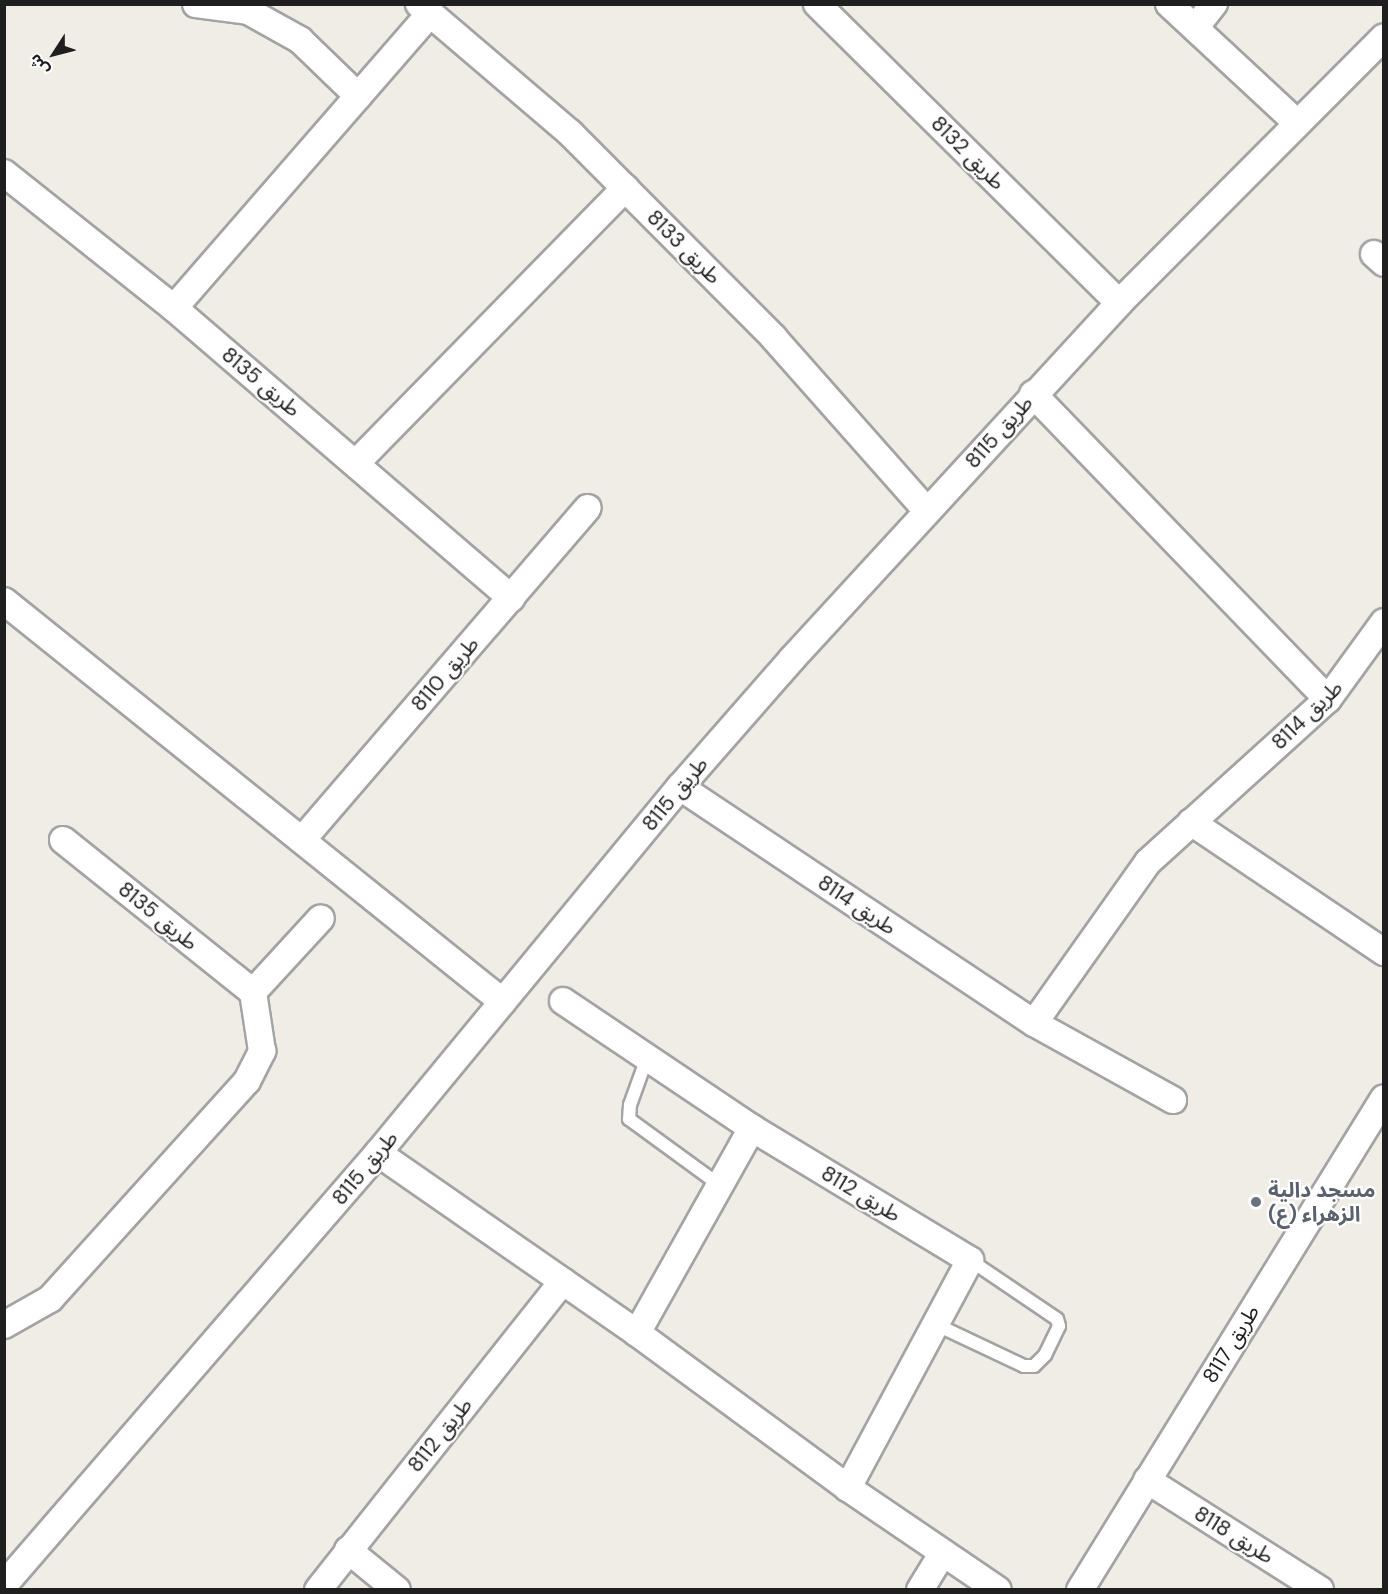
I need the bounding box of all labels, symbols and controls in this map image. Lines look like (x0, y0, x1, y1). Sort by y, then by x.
north arrow (24, 24, 84, 84)
text: ش (24, 50, 54, 80)
street label: طريق 8132 (926, 111, 1010, 195)
street label: طريق 8133 (642, 205, 726, 289)
street label: طريق 8135 (217, 342, 305, 422)
street label: طريق 8115 (960, 390, 1038, 474)
street label: طريق 8110 (406, 632, 484, 716)
street label: طريق 8114 (1266, 675, 1348, 755)
street label: طريق 8115 (637, 752, 713, 836)
street label: طريق 8114 (813, 870, 901, 940)
street label: طريق 8135 (113, 876, 203, 956)
street label: طريق 8115 (327, 1126, 403, 1210)
street label: طريق 8112 (817, 1160, 905, 1228)
place label: مسجد دالية الزهراء (ع) (1268, 1177, 1375, 1227)
marker: مسجد دالية الزهراء (ع) (1249, 1195, 1263, 1209)
street label: طريق 8117 (1197, 1300, 1265, 1388)
street label: طريق 8112 (402, 1393, 478, 1477)
street label: طريق 8118 (1190, 1501, 1278, 1569)

